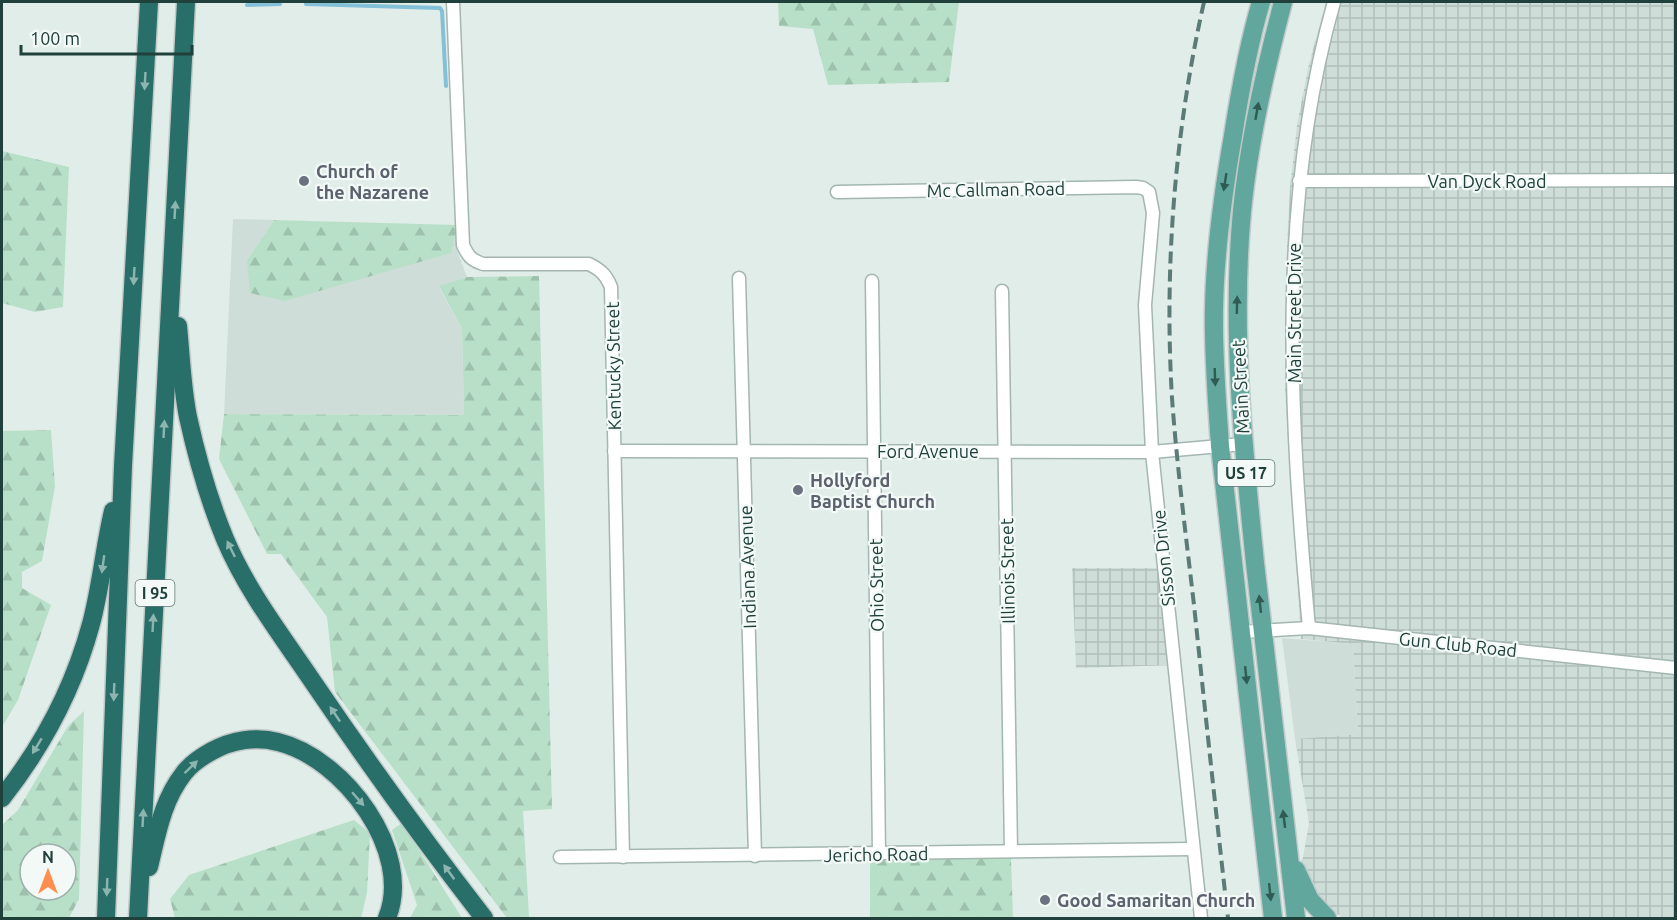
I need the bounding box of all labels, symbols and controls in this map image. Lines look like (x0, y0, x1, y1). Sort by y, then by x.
scale bar (21, 18, 192, 56)
text: 100 m (30, 28, 80, 48)
one-way arrow (140, 71, 149, 90)
one-way arrow (1253, 102, 1262, 121)
place label: Church of the Nazarene (316, 161, 429, 202)
street label: Van Dyck Road (1427, 171, 1547, 191)
one-way arrow (1220, 173, 1229, 192)
marker: Church of the Nazarene (297, 174, 311, 188)
street label: Mc Callman Road (927, 178, 1065, 200)
one-way arrow (171, 200, 180, 219)
street label: Main Street Drive (1284, 243, 1304, 383)
one-way arrow (129, 266, 138, 285)
one-way arrow (1232, 296, 1242, 315)
street label: Kentucky Street (602, 301, 624, 431)
street label: Main Street (1228, 340, 1252, 434)
one-way arrow (1211, 367, 1220, 386)
one-way arrow (159, 419, 168, 438)
street label: Ford Avenue (877, 441, 979, 461)
road number: US 17 (1218, 460, 1274, 486)
place label: Hollyford Baptist Church (810, 470, 935, 511)
marker: Hollyford Baptist Church (791, 483, 805, 497)
street label: Indiana Avenue (735, 505, 759, 629)
street label: Sisson Drive (1148, 509, 1178, 607)
street label: Illinois Street (996, 518, 1018, 624)
street label: Ohio Street (865, 538, 887, 632)
one-way arrow (226, 541, 235, 558)
one-way arrow (98, 555, 107, 574)
road number: I 95 (136, 580, 174, 606)
one-way arrow (1255, 594, 1265, 613)
one-way arrow (149, 614, 158, 633)
street label: Gun Club Road (1398, 628, 1518, 660)
one-way arrow (1241, 666, 1251, 685)
one-way arrow (110, 683, 119, 702)
one-way arrow (330, 706, 341, 722)
one-way arrow (32, 738, 43, 754)
one-way arrow (184, 760, 198, 774)
one-way arrow (352, 791, 365, 807)
one-way arrow (139, 809, 148, 828)
one-way arrow (1280, 809, 1289, 828)
north arrow (18, 842, 78, 902)
street label: Jericho Road (823, 843, 929, 865)
text: N (42, 848, 54, 866)
one-way arrow (443, 864, 455, 880)
one-way arrow (102, 877, 112, 896)
one-way arrow (1266, 883, 1275, 902)
place label: Good Samaritan Church (1057, 890, 1255, 910)
marker: Good Samaritan Church (1038, 893, 1052, 907)

